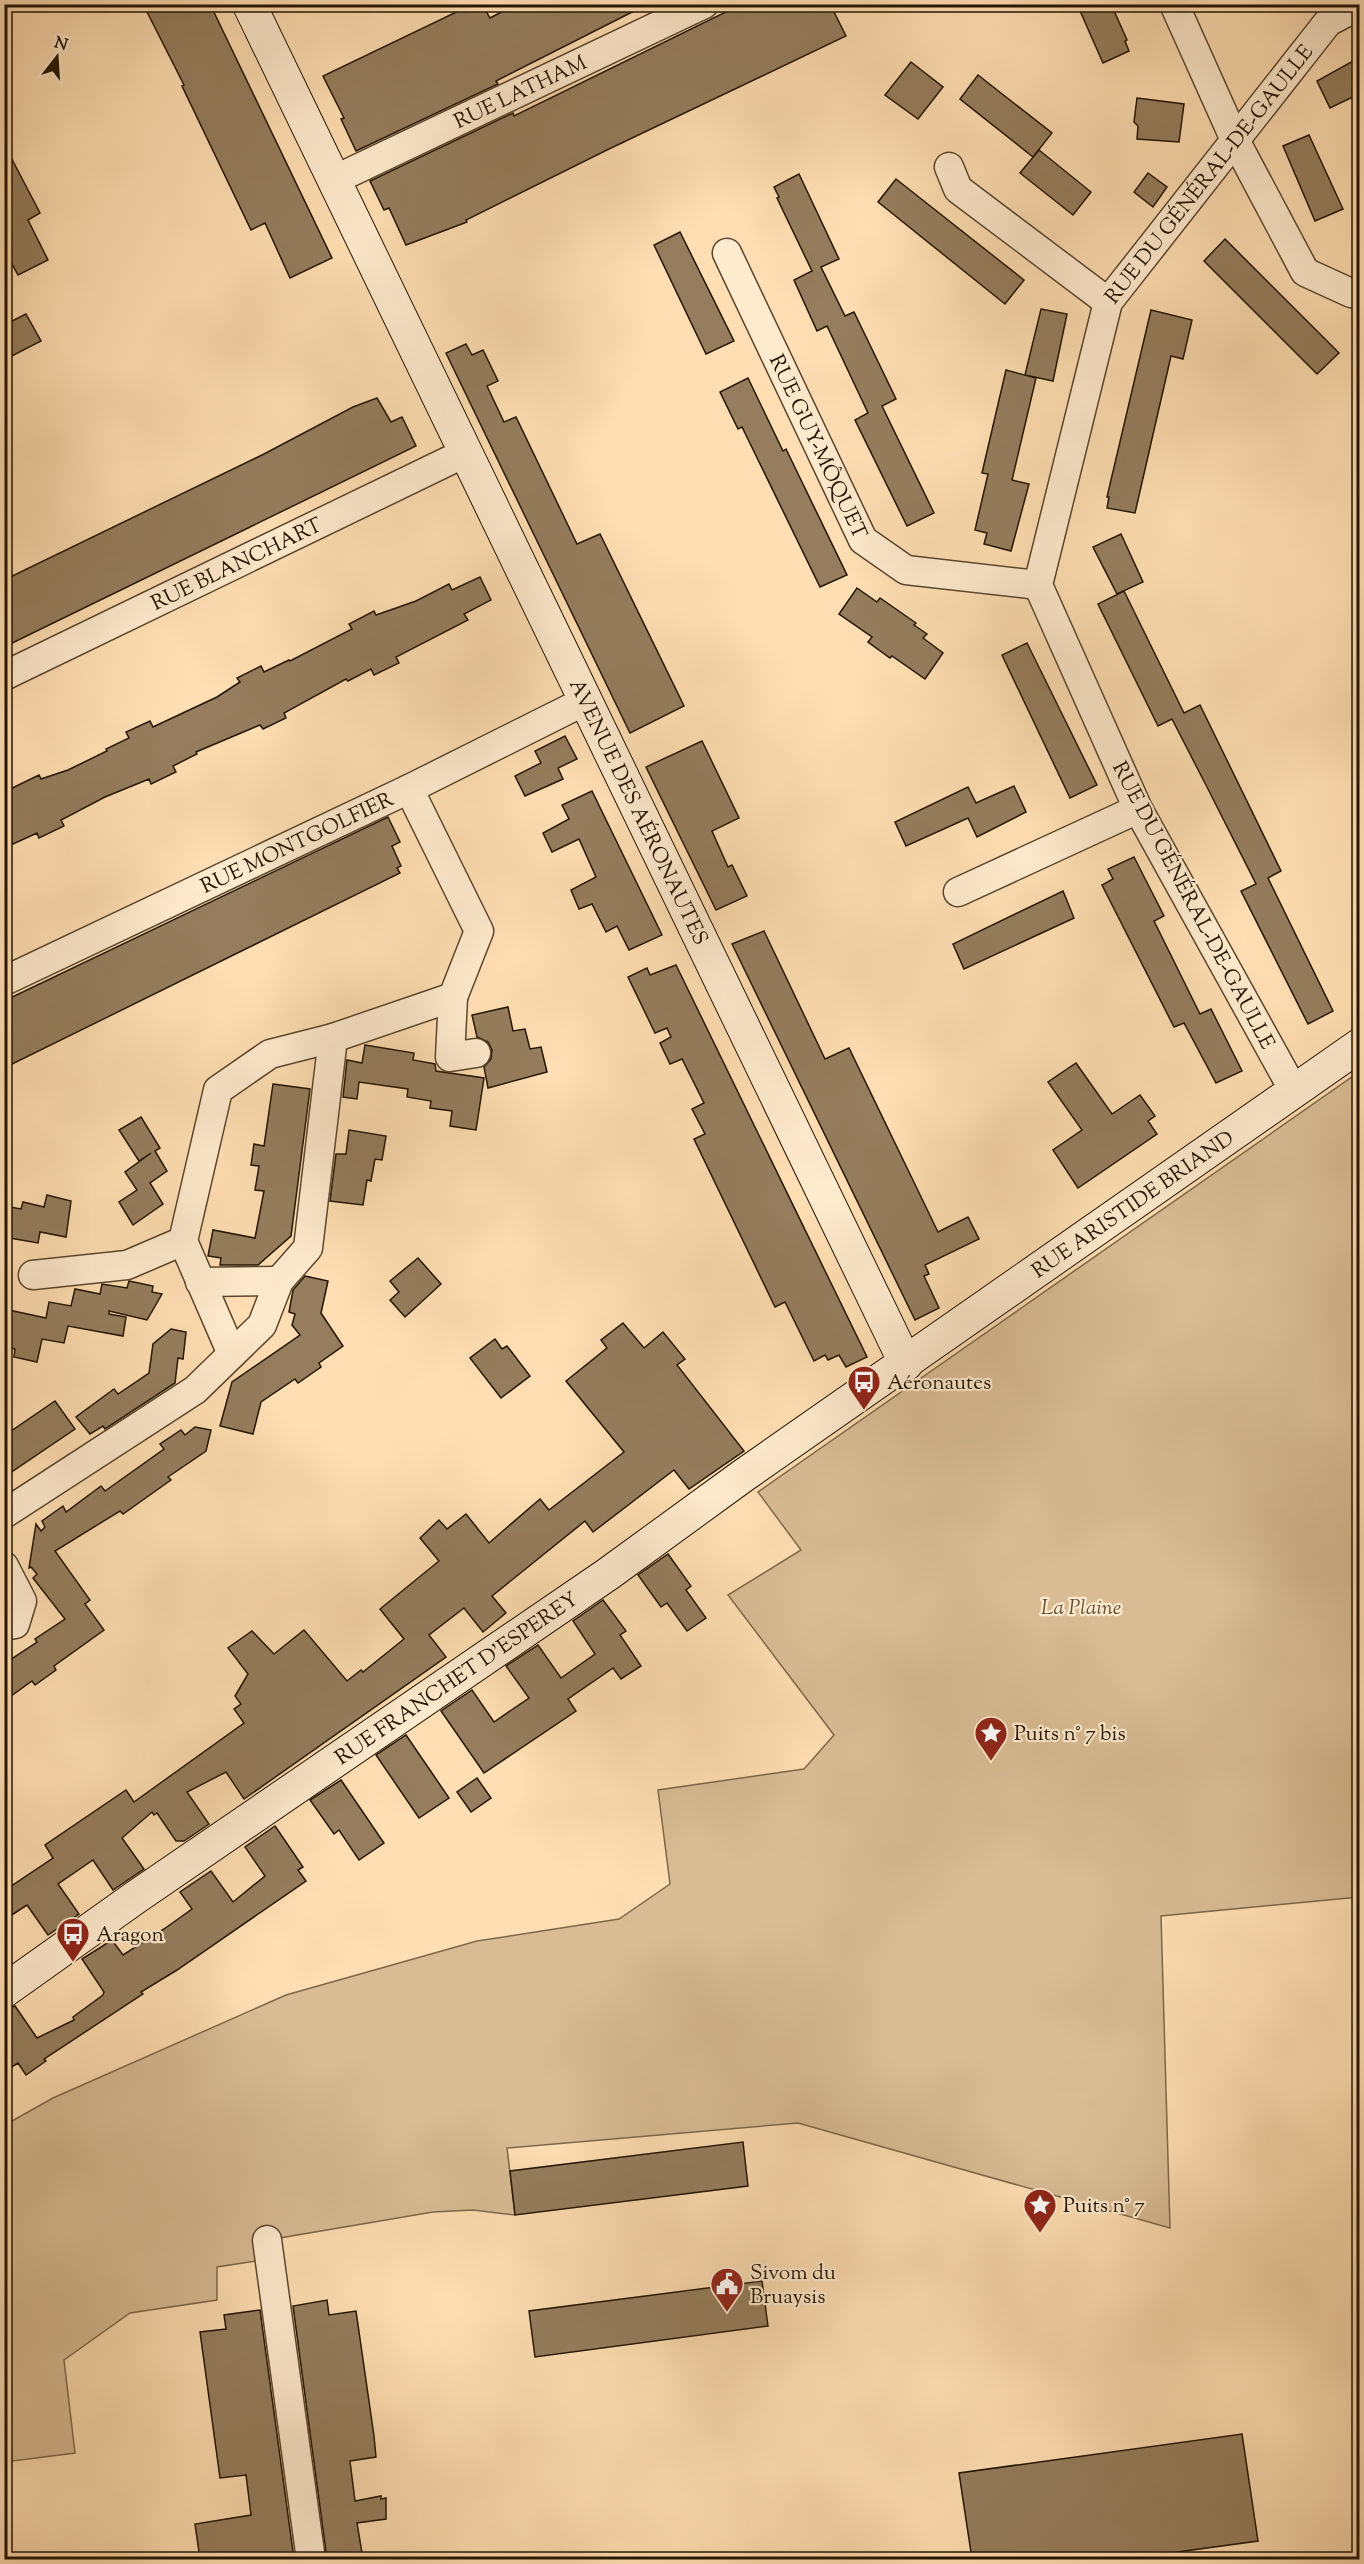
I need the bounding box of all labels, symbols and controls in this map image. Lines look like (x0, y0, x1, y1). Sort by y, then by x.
north arrow (27, 27, 87, 87)
text: N (51, 32, 70, 58)
street label: RUE DU GÉNÉRAL-DE-GAULLE (1099, 39, 1322, 311)
street label: RUE LATHAM (450, 49, 592, 138)
street label: RUE GUY-MÔQUET (760, 350, 874, 545)
street label: RUE BLANCHART (147, 511, 328, 620)
street label: AVENUE DES AÉRONAUTES (560, 674, 714, 951)
street label: RUE DU GÉNÉRAL-DE-GAULLE (1103, 757, 1281, 1055)
street label: RUE MONTGOLFIER (196, 785, 399, 903)
street label: RUE ARISTIDE BRIAND (1026, 1124, 1241, 1287)
bus stop icon: Aéronautes (846, 1364, 882, 1411)
place label: Aéronautes (887, 1369, 991, 1399)
street label: RUE FRANCHET D'ESPEREY (330, 1586, 585, 1774)
park label: La Plaine (1041, 1594, 1121, 1624)
place icon: Puits n° 7 bis (973, 1715, 1009, 1762)
place label: Puits n° 7 bis (1014, 1720, 1126, 1750)
bus stop icon: Aragon (55, 1916, 91, 1963)
place label: Aragon (96, 1921, 164, 1951)
place icon: Puits n° 7 (1022, 2187, 1058, 2234)
place label: Puits n° 7 (1063, 2192, 1145, 2222)
place label: Sivom du Bruaysis (750, 2259, 836, 2313)
public building icon: Sivom du Bruaysis (709, 2266, 745, 2313)

